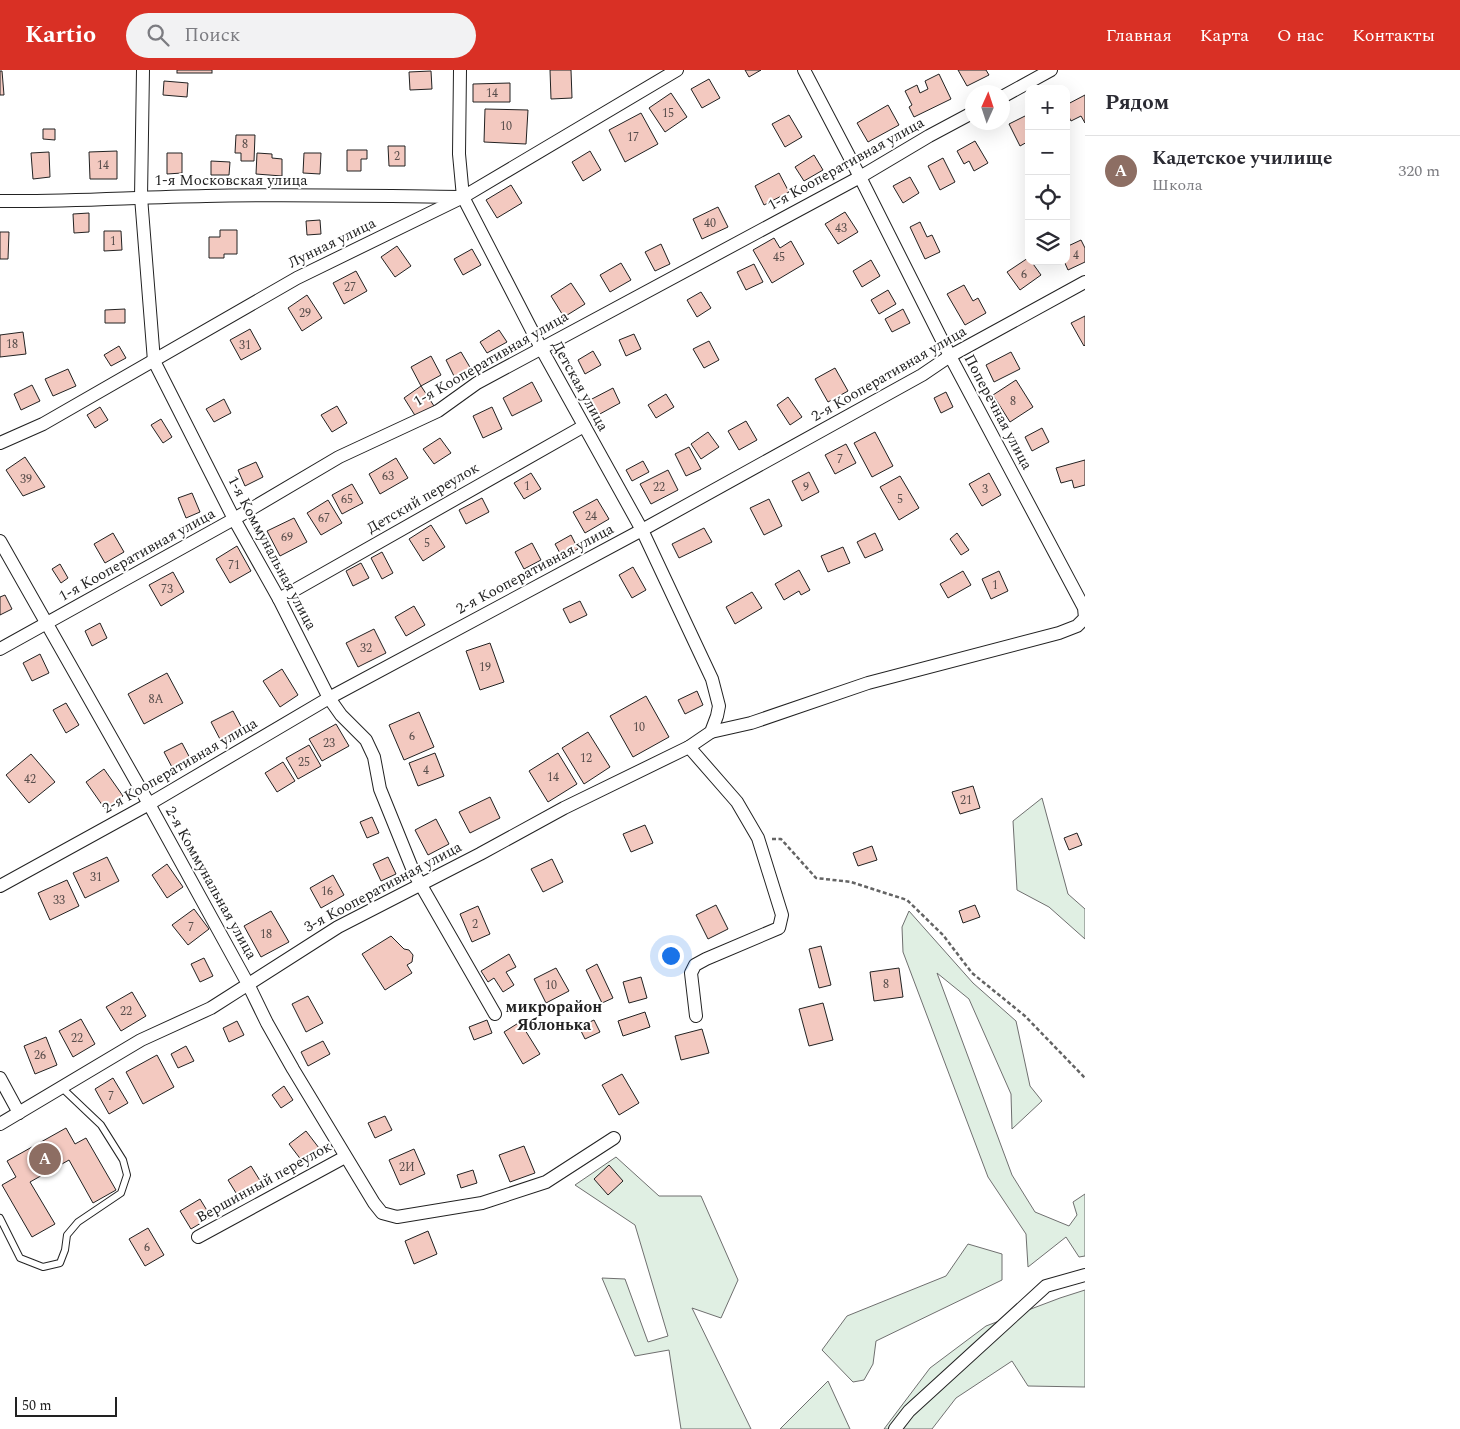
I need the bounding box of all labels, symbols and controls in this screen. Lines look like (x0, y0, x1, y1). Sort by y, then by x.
search box (126, 13, 476, 58)
text: Kartio (25, 17, 96, 53)
icon: search (144, 21, 172, 49)
text: Поиск (184, 21, 240, 50)
text: Главная (1106, 22, 1172, 49)
text: Карта (1200, 22, 1249, 49)
text: О нас (1277, 22, 1324, 49)
text: Контакты (1352, 22, 1435, 49)
house number: 14 (486, 84, 498, 103)
north arrow (965, 85, 1010, 130)
map controls (1025, 85, 1070, 265)
button: + (1025, 85, 1070, 130)
text: Рядом (1105, 87, 1169, 119)
house number: 15 (662, 104, 674, 123)
street label: 1-я Кооперативная улица (763, 111, 929, 217)
house number: 10 (500, 117, 512, 136)
house number: 17 (627, 128, 639, 147)
button: − (1025, 130, 1070, 175)
house number: 8 (242, 135, 248, 154)
text: Кадетское училище (1152, 144, 1332, 173)
house number: 2 (394, 147, 400, 166)
house number: 14 (97, 156, 109, 175)
text: A (1115, 159, 1127, 183)
text: 320 m (1398, 159, 1440, 183)
street label: 1-я Московская улица (154, 169, 308, 192)
text: Школа (1152, 173, 1203, 197)
button: locate (1025, 175, 1070, 220)
street label: Лунная улица (284, 211, 380, 274)
house number: 40 (704, 214, 716, 233)
house number: 43 (835, 219, 847, 238)
button: layers (1025, 220, 1070, 265)
house number: 1 (110, 232, 116, 251)
house number: 4 (1073, 246, 1079, 265)
house number: 45 (773, 248, 785, 267)
house number: 6 (1021, 265, 1027, 284)
house number: 27 (344, 278, 356, 297)
house number: 29 (299, 304, 311, 323)
street label: 1-я Кооперативная улица (409, 305, 573, 413)
street label: 2-я Кооперативная улица (807, 320, 971, 428)
house number: 18 (6, 335, 18, 354)
house number: 31 (239, 336, 251, 355)
street label: Детская улица (546, 337, 615, 436)
street label: Поперечная улица (958, 350, 1039, 475)
house number: 8 (1010, 392, 1016, 411)
house number: 7 (837, 450, 843, 469)
street label: Детский переулок (363, 456, 483, 540)
house number: 63 (382, 467, 394, 486)
house number: 39 (20, 470, 32, 489)
street label: 1-я Коммунальная улица (221, 472, 323, 635)
house number: 1 (524, 477, 530, 496)
house number: 22 (653, 478, 665, 497)
house number: 9 (803, 478, 809, 497)
house number: 3 (982, 480, 988, 499)
house number: 65 (341, 490, 353, 509)
house number: 5 (897, 490, 903, 509)
street label: 1-я Кооперативная улица (54, 502, 220, 608)
house number: 24 (585, 507, 597, 526)
house number: 67 (318, 509, 330, 528)
street label: 2-я Кооперативная улица (452, 517, 619, 620)
house number: 69 (281, 528, 293, 547)
house number: 5 (424, 534, 430, 553)
house number: 71 (228, 556, 240, 575)
house number: 1 (992, 576, 998, 595)
house number: 73 (161, 580, 173, 599)
house number: 32 (360, 639, 372, 658)
house number: 19 (479, 658, 491, 677)
house number: 8А (148, 690, 164, 709)
street label: 2-я Кооперативная улица (98, 712, 262, 820)
house number: 10 (633, 718, 645, 737)
house number: 6 (409, 727, 415, 746)
house number: 23 (323, 734, 335, 753)
house number: 12 (580, 749, 592, 768)
house number: 25 (298, 753, 310, 772)
house number: 4 (423, 761, 429, 780)
house number: 14 (547, 768, 559, 787)
house number: 42 (24, 770, 36, 789)
house number: 21 (960, 791, 972, 810)
street label: 2-я Коммунальная улица (159, 802, 263, 964)
street label: 3-я Кооперативная улица (300, 835, 467, 938)
house number: 31 (90, 868, 102, 887)
house number: 16 (321, 882, 333, 901)
house number: 33 (53, 891, 65, 910)
house number: 2 (472, 915, 478, 934)
house number: 7 (188, 918, 194, 937)
house number: 18 (260, 925, 272, 944)
your location (658, 943, 684, 969)
house number: 8 (883, 975, 889, 994)
house number: 10 (545, 976, 557, 995)
district label: микрорайон Яблонька (506, 995, 602, 1037)
house number: 22 (120, 1002, 132, 1021)
house number: 22 (71, 1029, 83, 1048)
house number: 26 (34, 1046, 46, 1065)
house number: 7 (108, 1087, 114, 1106)
street label: Вершинный переулок (192, 1135, 336, 1229)
pin: A (29, 1140, 61, 1178)
house number: 2И (399, 1158, 415, 1177)
house number: 6 (144, 1238, 150, 1257)
scale bar (15, 1394, 118, 1417)
text: 50 m (22, 1395, 52, 1416)

